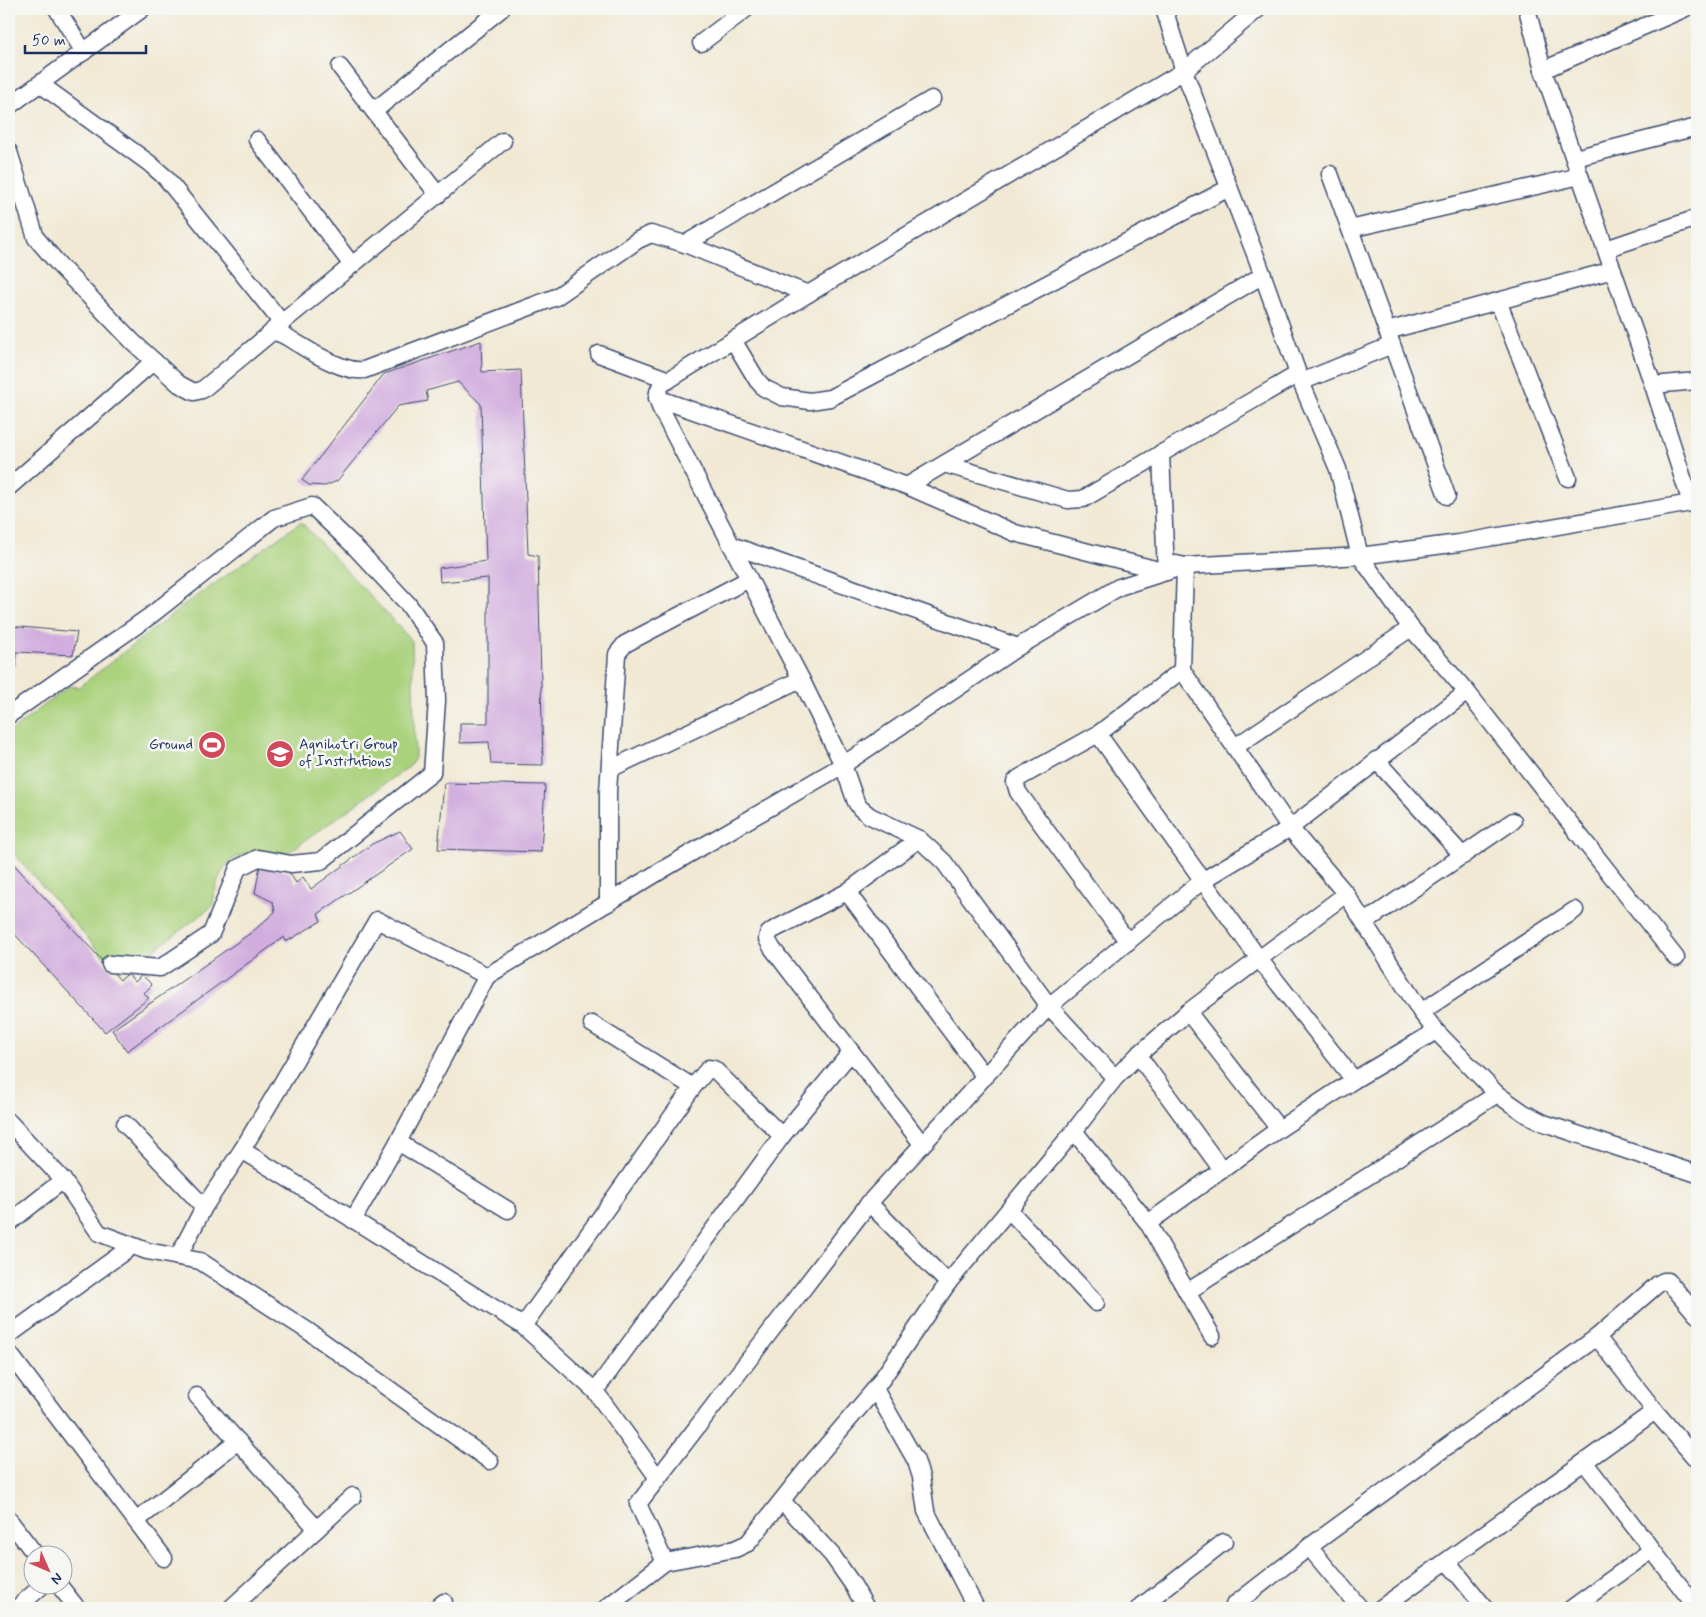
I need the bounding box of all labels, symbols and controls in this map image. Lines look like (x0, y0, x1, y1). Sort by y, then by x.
scale bar (25, 22, 146, 54)
text: 50 m (32, 31, 66, 51)
sports icon: Ground (197, 730, 227, 760)
place label: Ground (149, 735, 193, 755)
place label: Agnihotri Group of Institutions (299, 735, 398, 772)
school or university icon: Agnihotri Group of Institutions (265, 739, 295, 769)
north arrow (22, 1544, 72, 1594)
text: N (47, 1569, 66, 1588)

